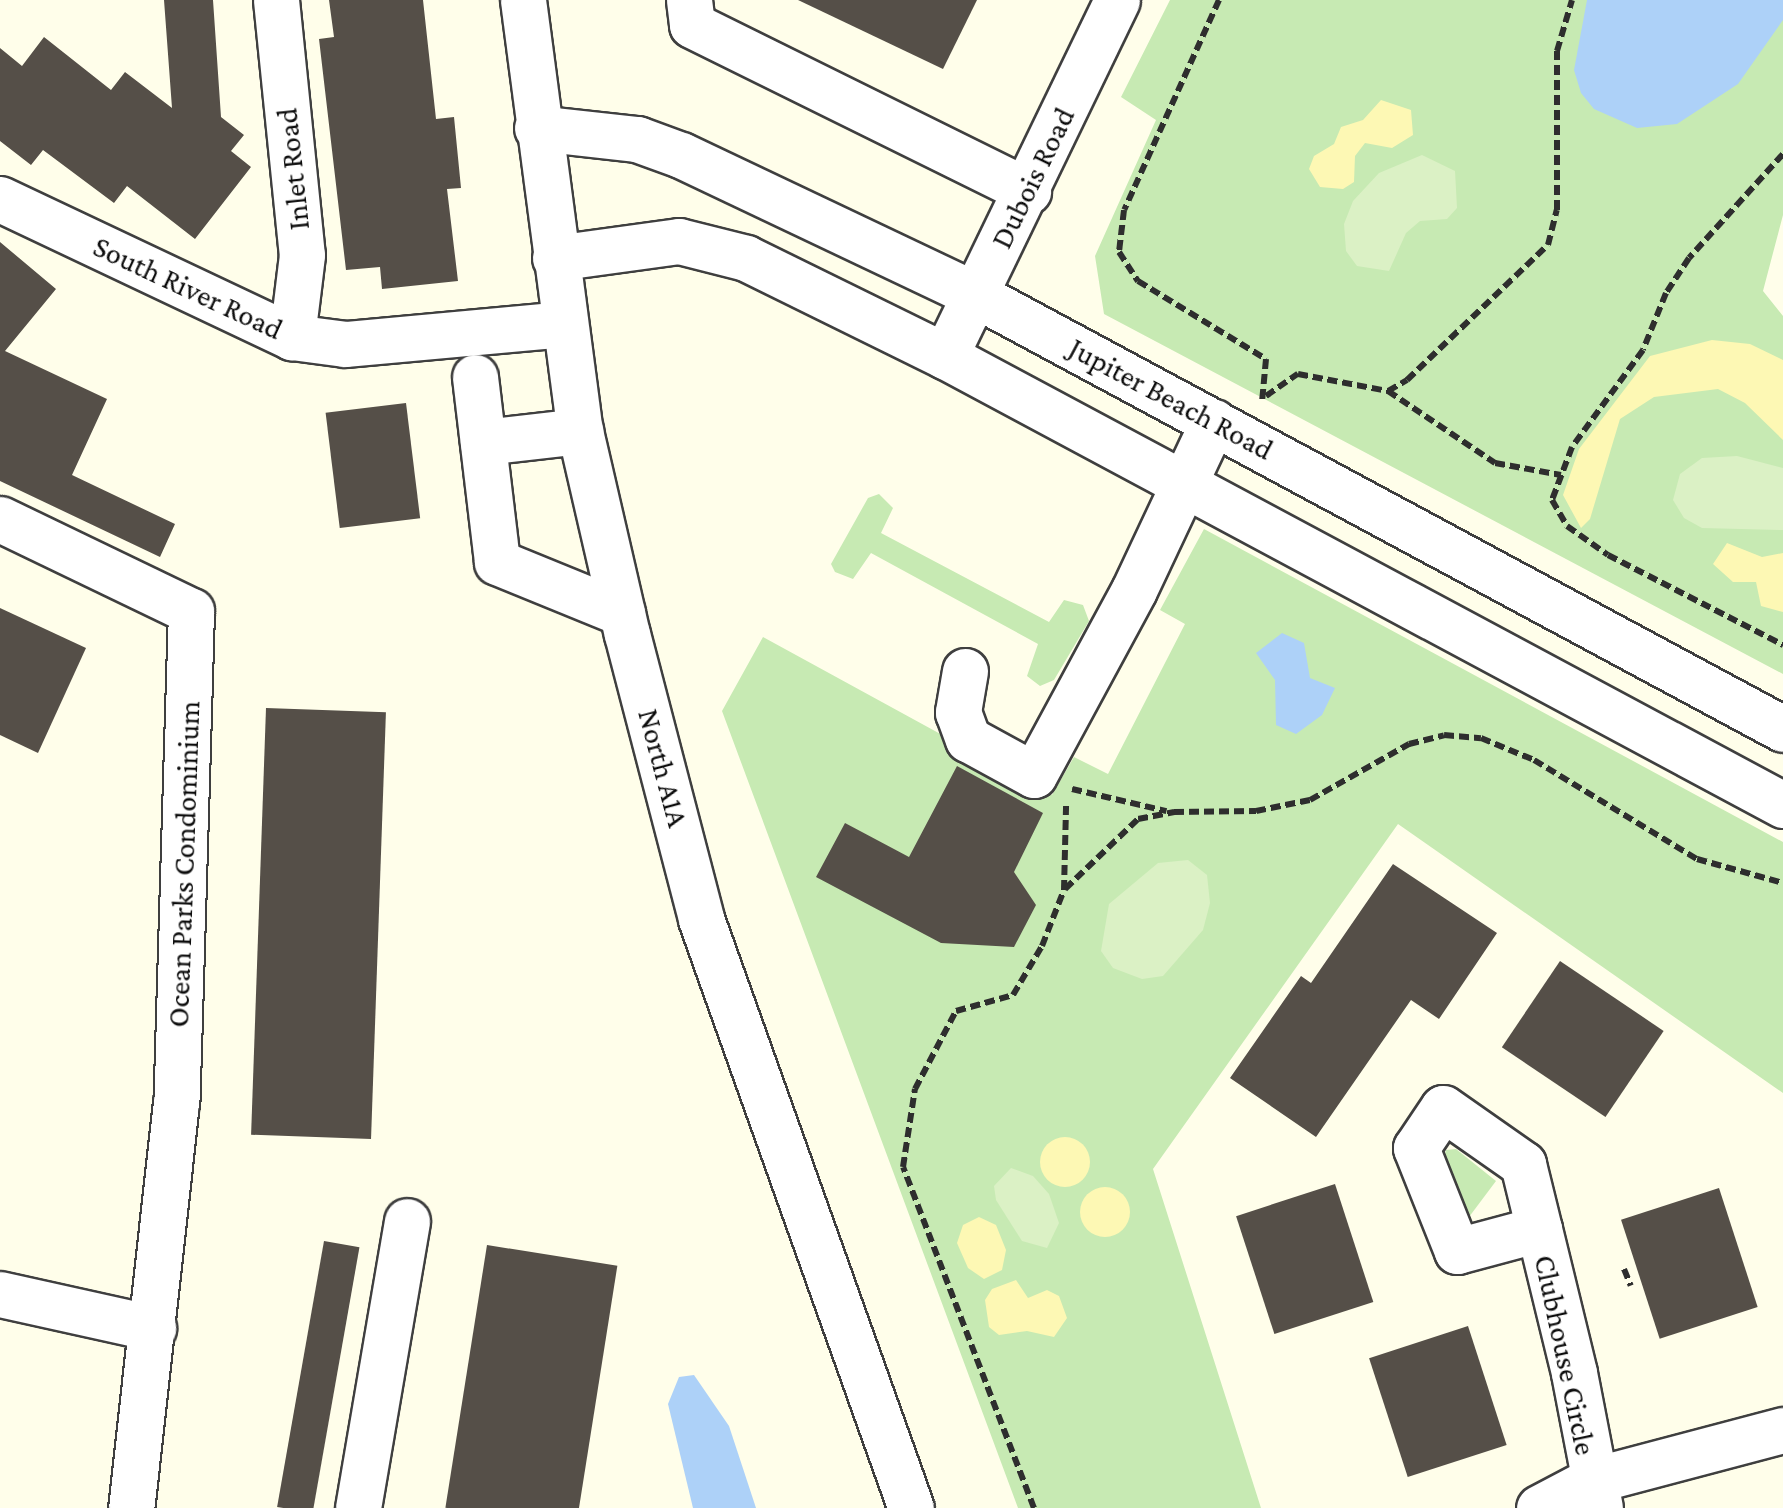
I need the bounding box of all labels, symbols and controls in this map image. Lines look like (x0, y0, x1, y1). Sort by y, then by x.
street label: Dubois Road (983, 102, 1083, 254)
street label: Inlet Road (269, 106, 317, 232)
street label: South River Road (88, 228, 288, 348)
street label: Jupiter Beach Road (1063, 330, 1279, 468)
street label: Ocean Parks Condominium (160, 700, 208, 1028)
street label: North A1A (630, 705, 696, 831)
street label: Clubhouse Circle (1526, 1252, 1604, 1458)

